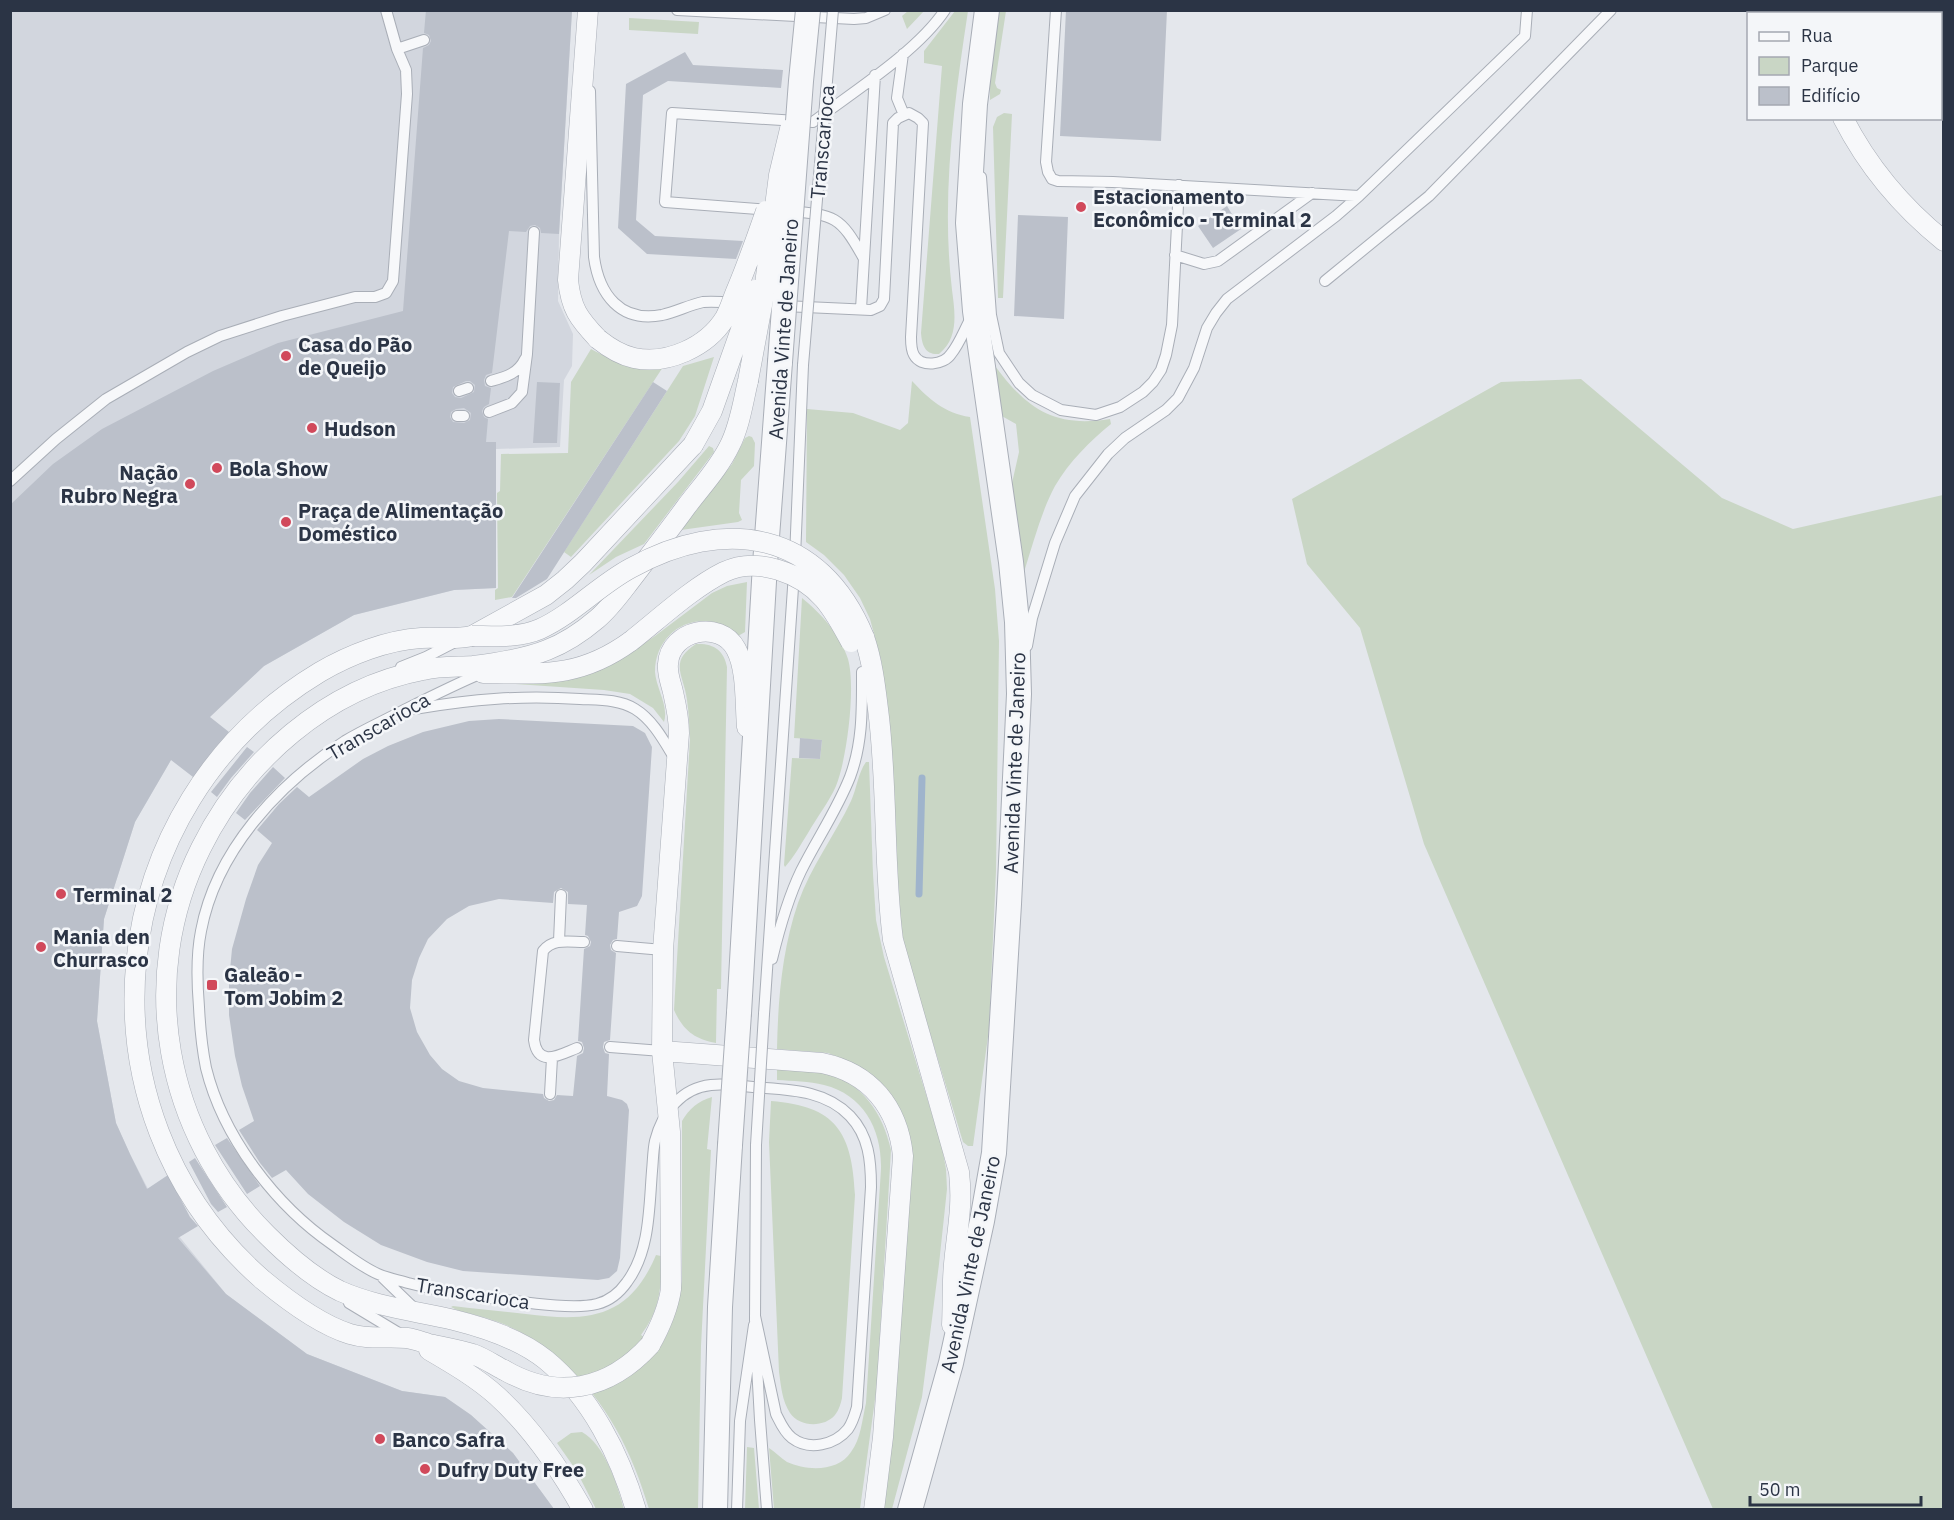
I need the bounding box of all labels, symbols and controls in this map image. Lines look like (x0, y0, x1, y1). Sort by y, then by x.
legend (1747, 12, 1942, 120)
text: Rua (1801, 24, 1833, 47)
text: Parque (1801, 54, 1859, 77)
street label: Transcarioca (804, 83, 840, 200)
text: Edifício (1801, 84, 1860, 107)
place label: Estacionamento Econômico - Terminal 2 (1093, 183, 1312, 233)
marker: Estacionamento Econômico - Terminal 2 (1074, 200, 1088, 214)
street label: Avenida Vinte de Janeiro (762, 218, 804, 440)
place label: Casa do Pão de Queijo (298, 331, 412, 381)
marker: Casa do Pão de Queijo (279, 349, 293, 363)
place label: Hudson (324, 415, 396, 442)
marker: Hudson (305, 421, 319, 435)
place label: Bola Show (229, 455, 328, 482)
place label: Nação Rubro Negra (61, 459, 178, 509)
marker: Bola Show (210, 461, 224, 475)
marker: Nação Rubro Negra (183, 477, 197, 491)
place label: Praça de Alimentação Doméstico (298, 497, 503, 547)
marker: Praça de Alimentação Doméstico (279, 515, 293, 529)
street label: Avenida Vinte de Janeiro (997, 652, 1031, 874)
street label: Transcarioca (322, 686, 435, 766)
place label: Terminal 2 (73, 881, 172, 908)
marker: Terminal 2 (54, 887, 68, 901)
place label: Mania den Churrasco (53, 923, 150, 973)
marker: Mania den Churrasco (34, 940, 48, 954)
place label: Galeão - Tom Jobim 2 (224, 961, 343, 1011)
marker: Galeão - Tom Jobim 2 (205, 978, 219, 992)
street label: Avenida Vinte de Janeiro (934, 1153, 1006, 1375)
street label: Transcarioca (414, 1271, 532, 1315)
place label: Banco Safra (392, 1426, 505, 1453)
marker: Banco Safra (373, 1432, 387, 1446)
place label: Dufry Duty Free (437, 1456, 584, 1483)
marker: Dufry Duty Free (418, 1462, 432, 1476)
scale bar (1750, 1469, 1921, 1507)
text: 50 m (1759, 1478, 1801, 1501)

